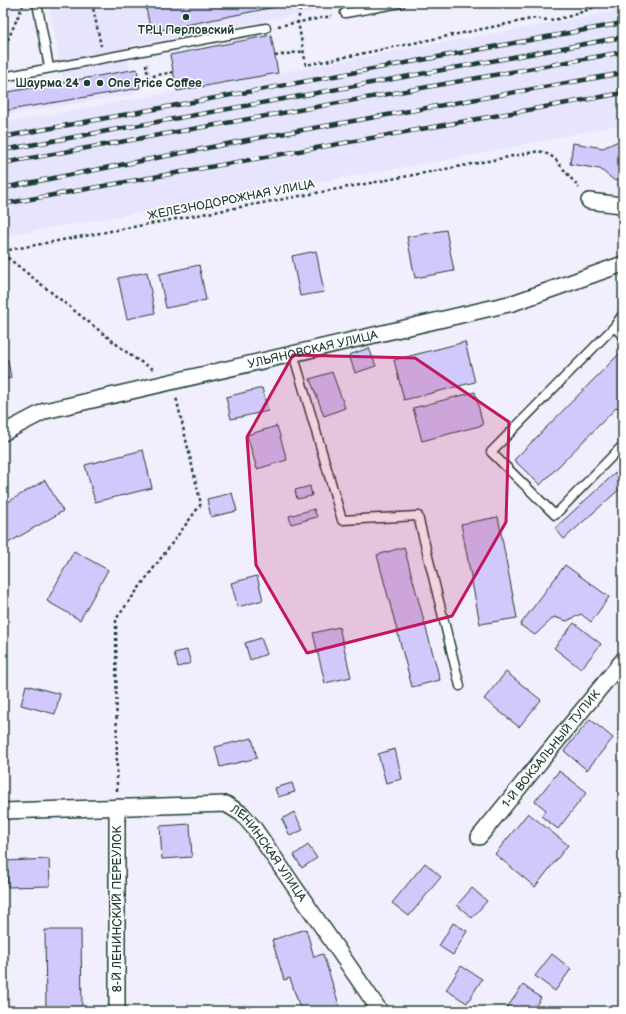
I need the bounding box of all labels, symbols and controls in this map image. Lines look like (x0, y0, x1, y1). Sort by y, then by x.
marker: ТРЦ Перловский (181, 12, 191, 22)
place label: ТРЦ Перловский (138, 23, 234, 38)
place label: Шаурма 24 (15, 76, 79, 91)
place label: One Price Coffee (108, 76, 202, 91)
marker: Шаурма 24 (82, 78, 92, 88)
marker: One Price Coffee (95, 78, 105, 88)
street label: ЖЕЛЕЗНОДОРОЖНАЯ УЛИЦА (146, 176, 316, 224)
street label: УЛЬЯНОВСКАЯ УЛИЦА (246, 327, 380, 371)
street label: 1-Й ВОКЗАЛЬНЫЙ ТУПИК (499, 686, 603, 810)
street label: ЛЕНИНСКАЯ УЛИЦА (227, 801, 310, 905)
street label: 8-Й ЛЕНИНСКИЙ ПЕРЕУЛОК (110, 826, 125, 992)

